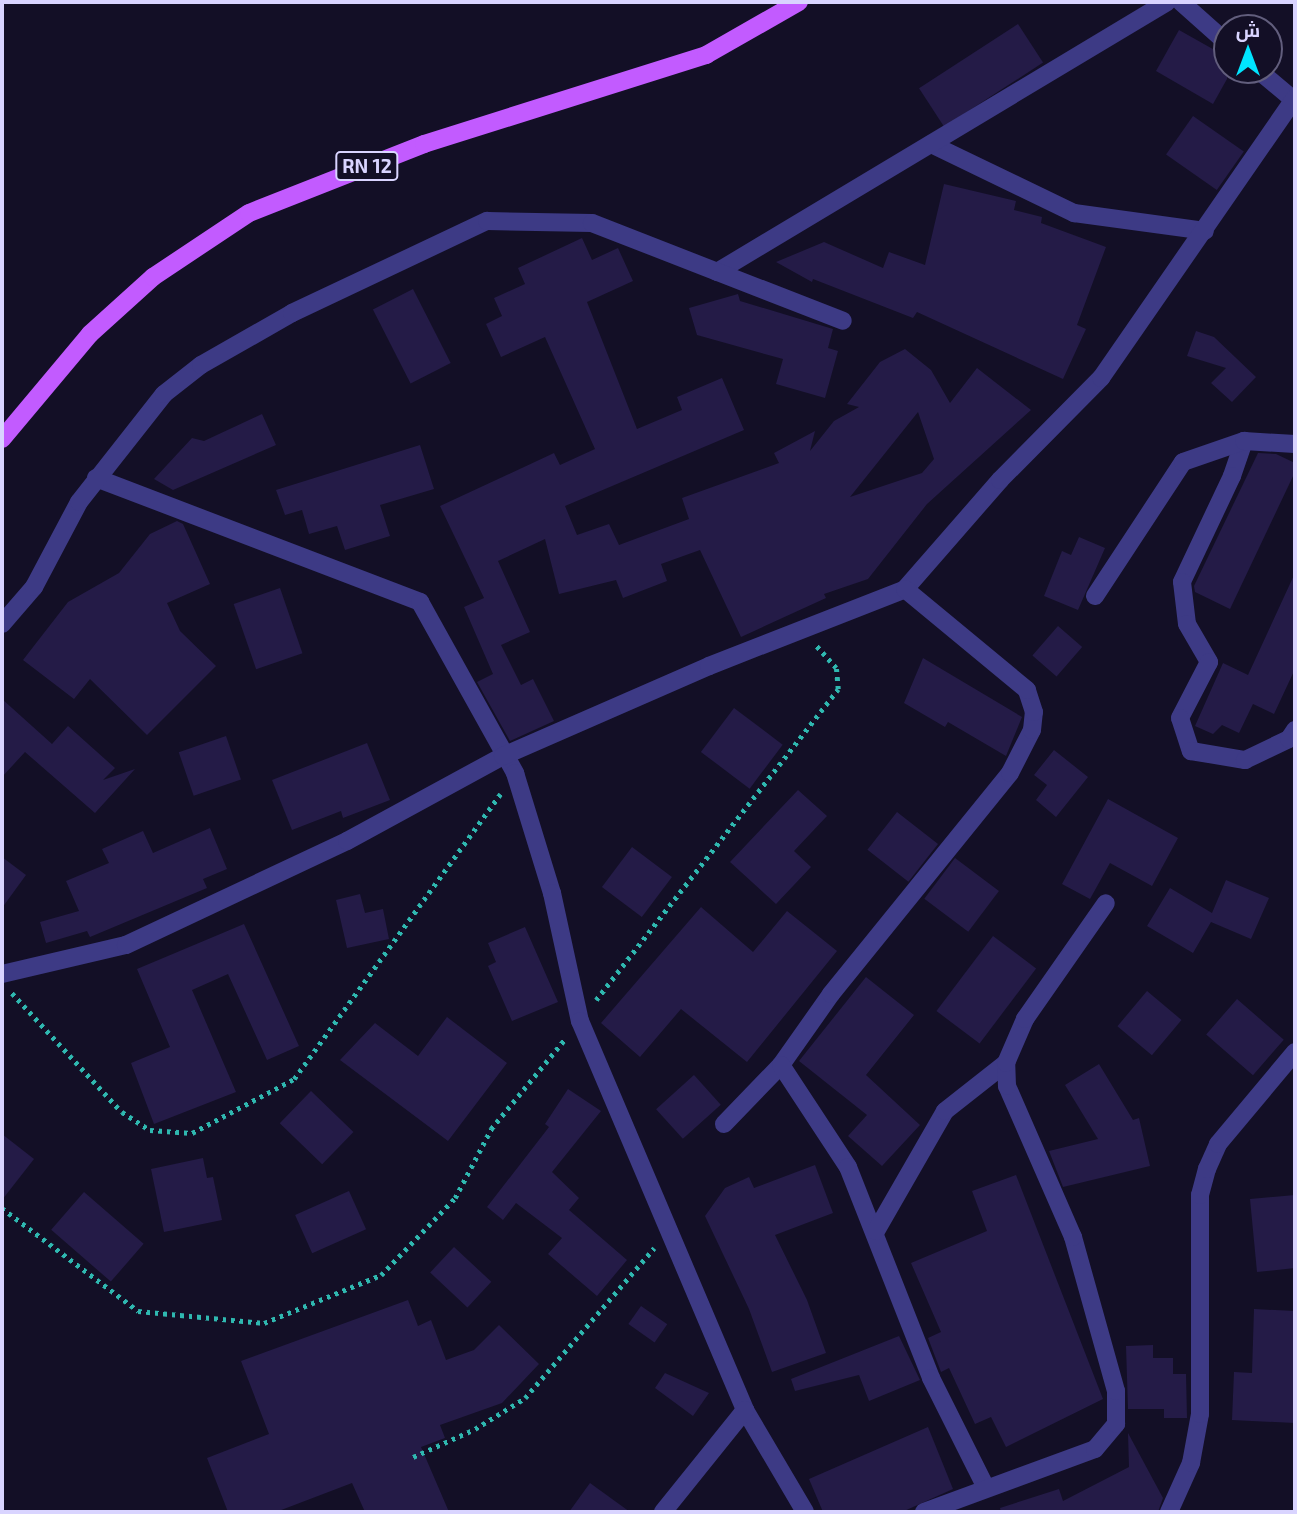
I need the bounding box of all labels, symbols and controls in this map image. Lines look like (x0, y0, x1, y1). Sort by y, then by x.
north arrow (1213, 14, 1283, 84)
text: ش (1236, 18, 1260, 41)
road number: RN 12 (334, 150, 400, 182)

